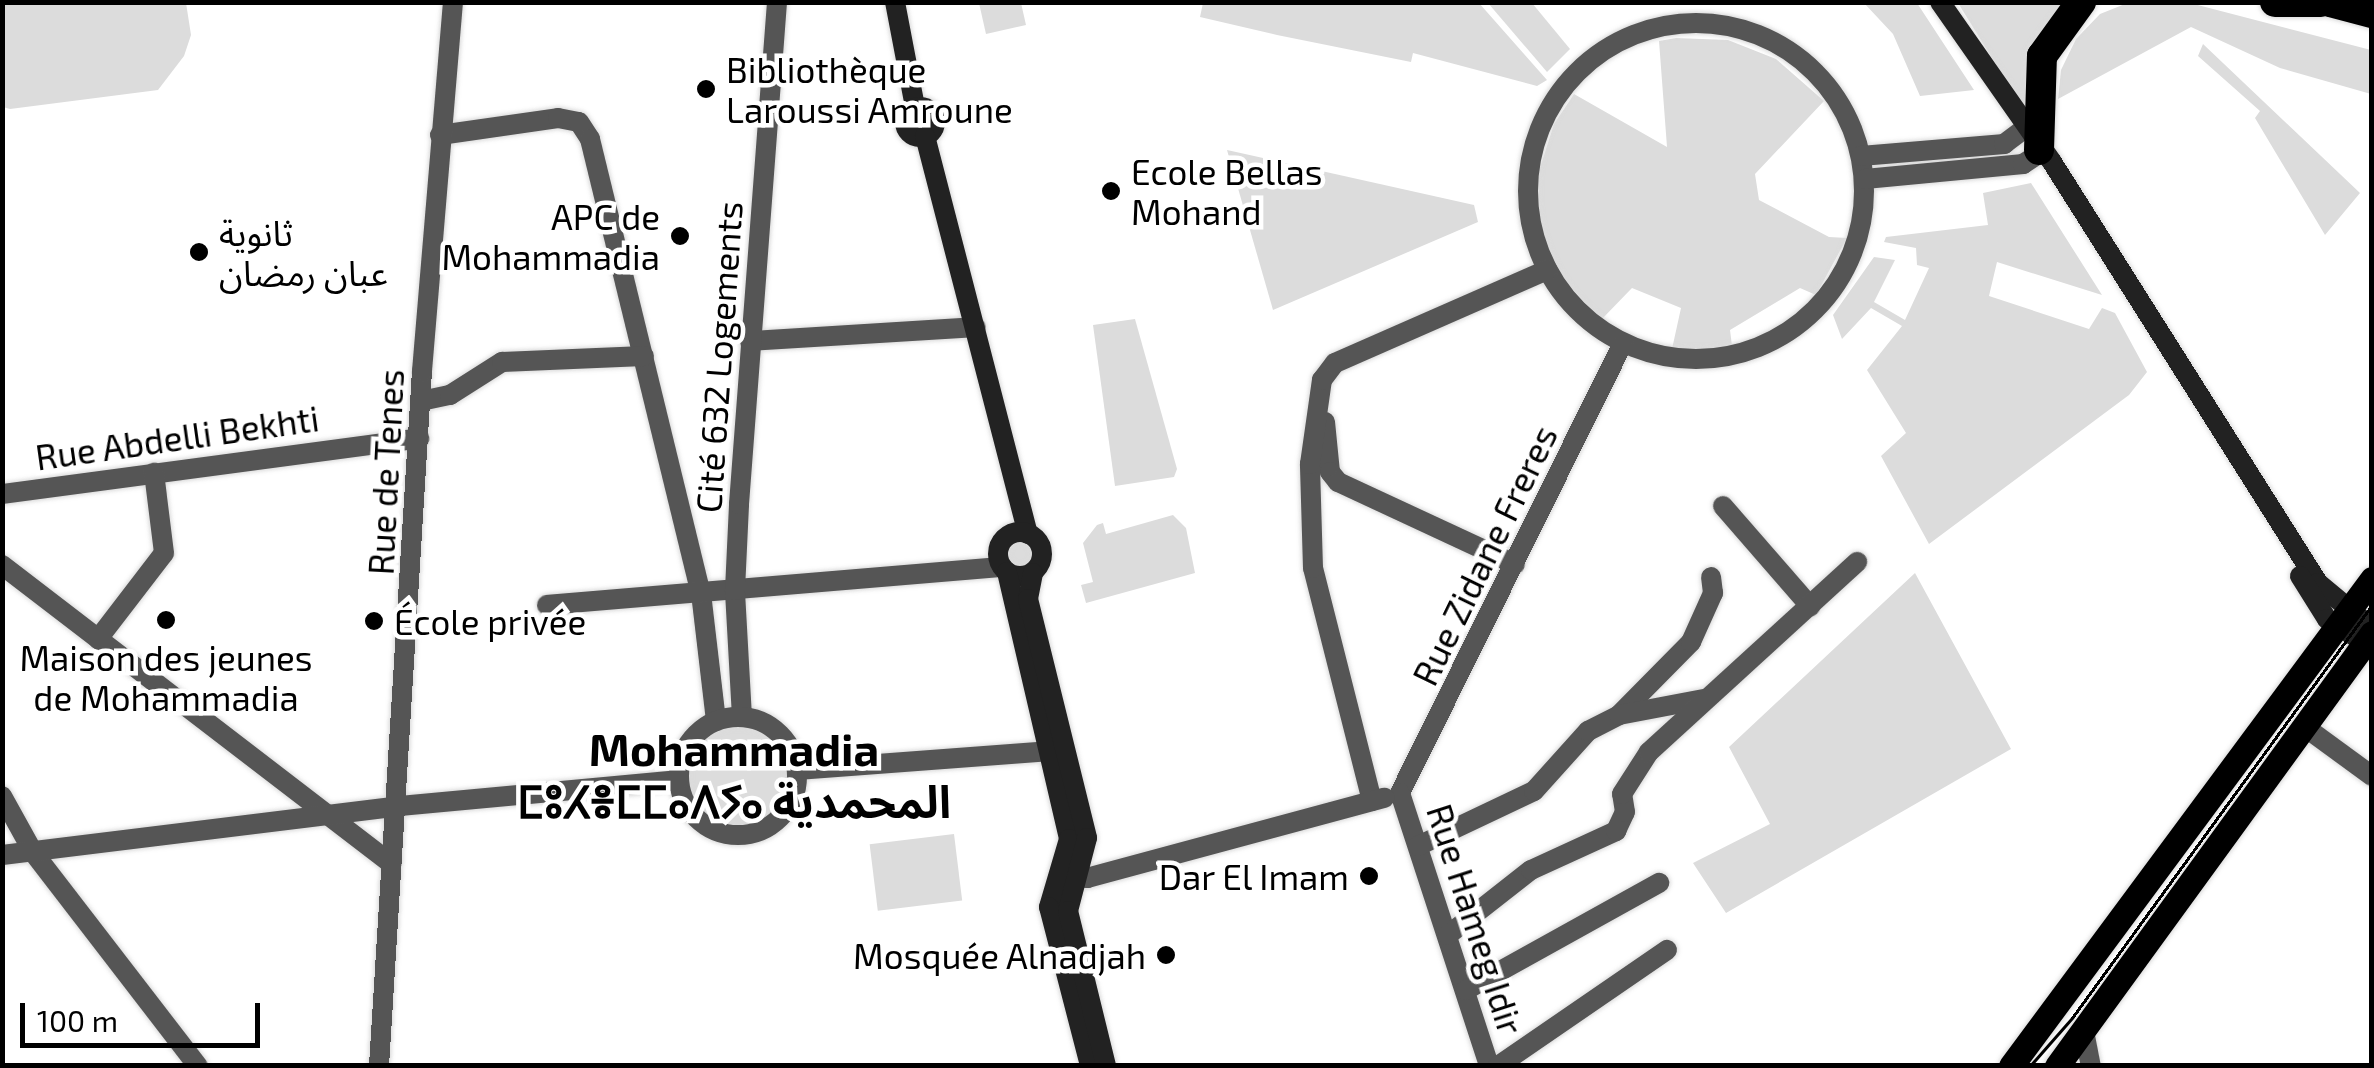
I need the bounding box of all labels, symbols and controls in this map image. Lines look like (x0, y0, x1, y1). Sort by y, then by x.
place label: Bibliothèque Laroussi Amroune (726, 48, 1014, 130)
marker: Bibliothèque Laroussi Amroune (695, 78, 717, 100)
place label: Ecole Bellas Mohand (1131, 150, 1323, 232)
marker: Ecole Bellas Mohand (1100, 180, 1122, 202)
place label: APC de Mohammadia (441, 195, 660, 277)
street label: Cité 632 Logements (686, 200, 750, 514)
place label: ثانوية عبان رمضان (219, 211, 388, 293)
marker: APC de Mohammadia (669, 225, 691, 247)
marker: ثانوية عبان رمضان (188, 241, 210, 263)
street label: Rue de Tenes (359, 368, 411, 576)
street label: Rue Abdelli Bekhti (32, 396, 322, 478)
street label: Rue Zidane Freres (1403, 418, 1565, 692)
place label: École privée (394, 600, 586, 642)
marker: Maison des jeunes de Mohammadia (155, 609, 177, 631)
marker: École privée (363, 610, 385, 632)
place label: Maison des jeunes de Mohammadia (19, 636, 313, 718)
district label: Mohammadia ⵎⵓⵃⴻⵎⵎⴰⴷⵢⴰ المحمدية (517, 722, 951, 828)
street label: Rue Hameg Idir (1419, 799, 1533, 1039)
place label: Dar El Imam (1157, 855, 1349, 897)
marker: Dar El Imam (1358, 865, 1380, 887)
place label: Mosquée Alnadjah (852, 934, 1146, 976)
marker: Mosquée Alnadjah (1155, 944, 1177, 966)
scale bar (25, 983, 265, 1045)
text: 100 m (37, 1002, 118, 1038)

